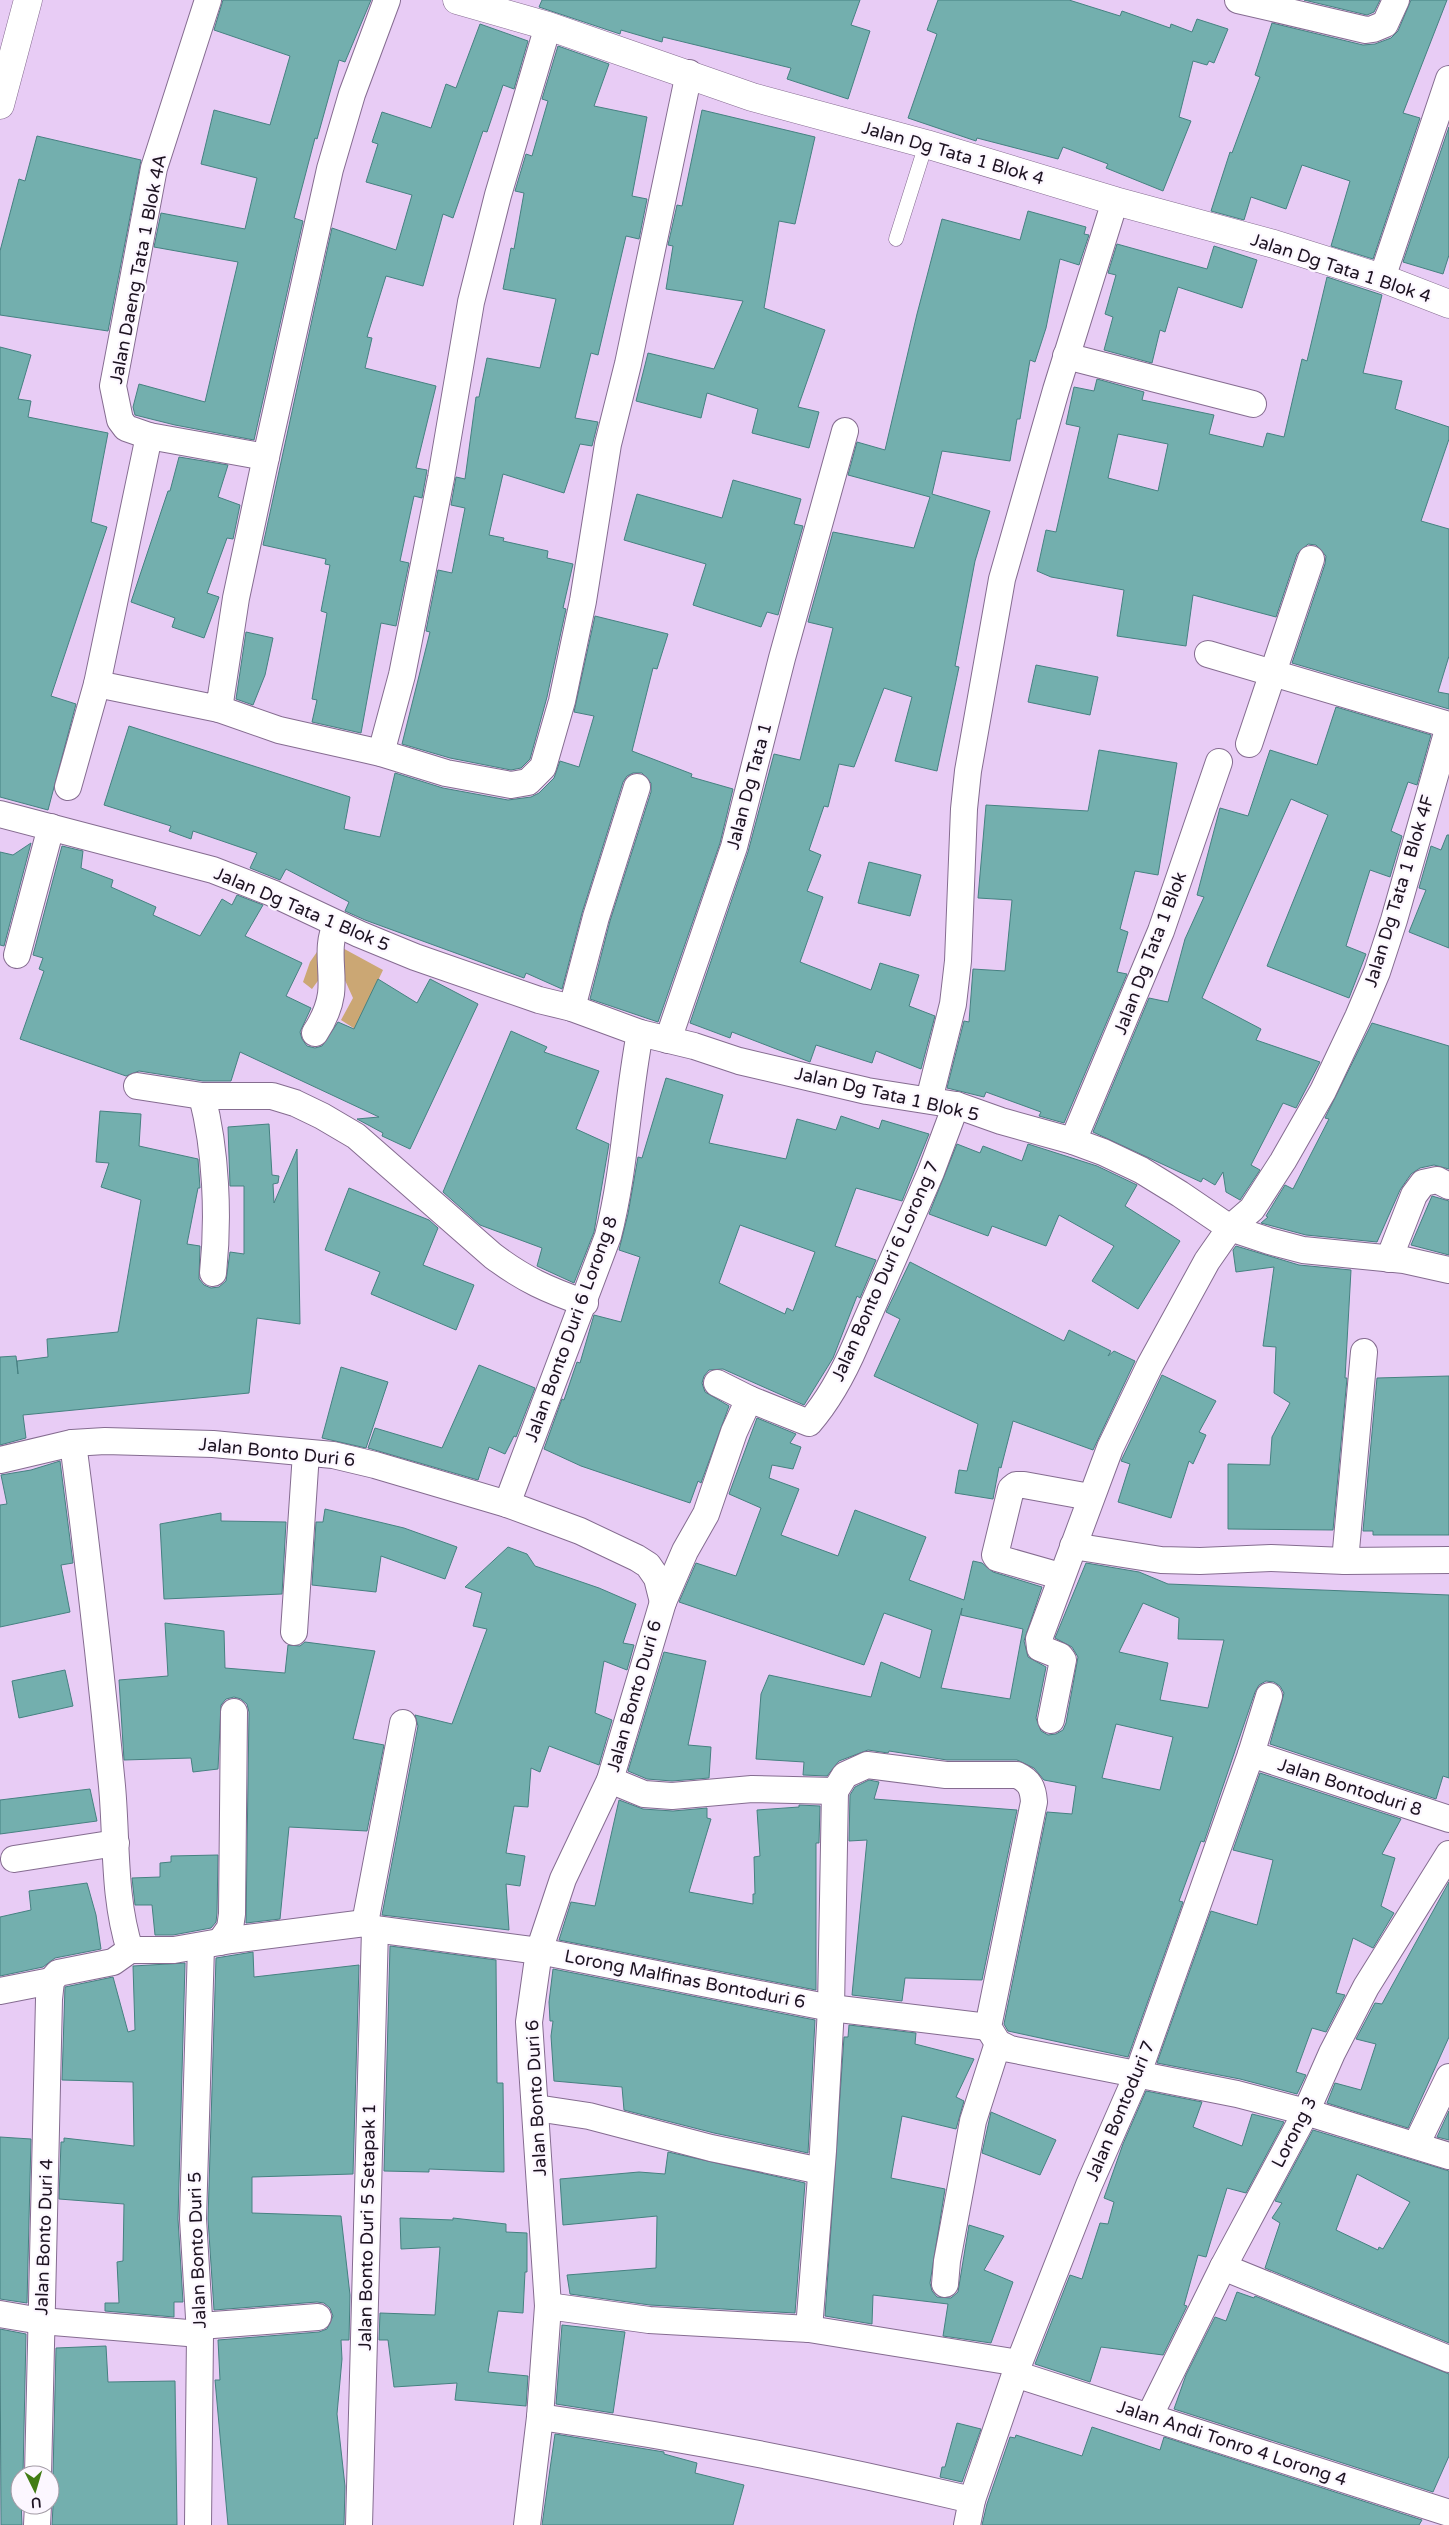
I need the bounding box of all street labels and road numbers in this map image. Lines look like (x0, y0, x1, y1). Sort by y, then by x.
street label: Jalan Dg Tata 1 Blok 4 (859, 116, 1047, 190)
street label: Jalan Daeng Tata 1 Blok 4A (105, 152, 171, 386)
street label: Jalan Dg Tata 1 Blok 4 (1248, 228, 1434, 308)
street label: Jalan Dg Tata 1 (722, 720, 776, 852)
street label: Jalan Dg Tata 1 Blok 4F (1359, 792, 1439, 990)
street label: Jalan Dg Tata 1 Blok 5 (211, 862, 393, 956)
street label: Jalan Dg Tata 1 Blok (1109, 868, 1191, 1038)
street label: Jalan Dg Tata 1 Blok 5 (793, 1062, 981, 1126)
street label: Jalan Bonto Duri 6 Lorong 7 (826, 1157, 944, 1385)
street label: Jalan Bonto Duri 6 Lorong 8 (520, 1213, 622, 1445)
street label: Jalan Bonto Duri 6 (198, 1433, 356, 1471)
street label: Jalan Bonto Duri 6 (602, 1618, 666, 1774)
street label: Jalan Bontoduri 8 (1275, 1753, 1425, 1821)
street label: Lorong Malfinas Bontoduri 6 (563, 1945, 807, 2013)
street label: Jalan Bonto Duri 6 (521, 2019, 551, 2177)
street label: Jalan Bontoduri 7 (1081, 2038, 1159, 2184)
street label: Lorong 3 (1267, 2093, 1321, 2171)
street label: Jalan Bonto Duri 5 Setapak 1 (354, 2103, 380, 2351)
street label: Jalan Bonto Duri 4 (30, 2158, 58, 2316)
street label: Jalan Bonto Duri 5 (183, 2171, 211, 2329)
street label: Jalan Andi Tonro 4 Lorong 4 (1114, 2395, 1350, 2491)

